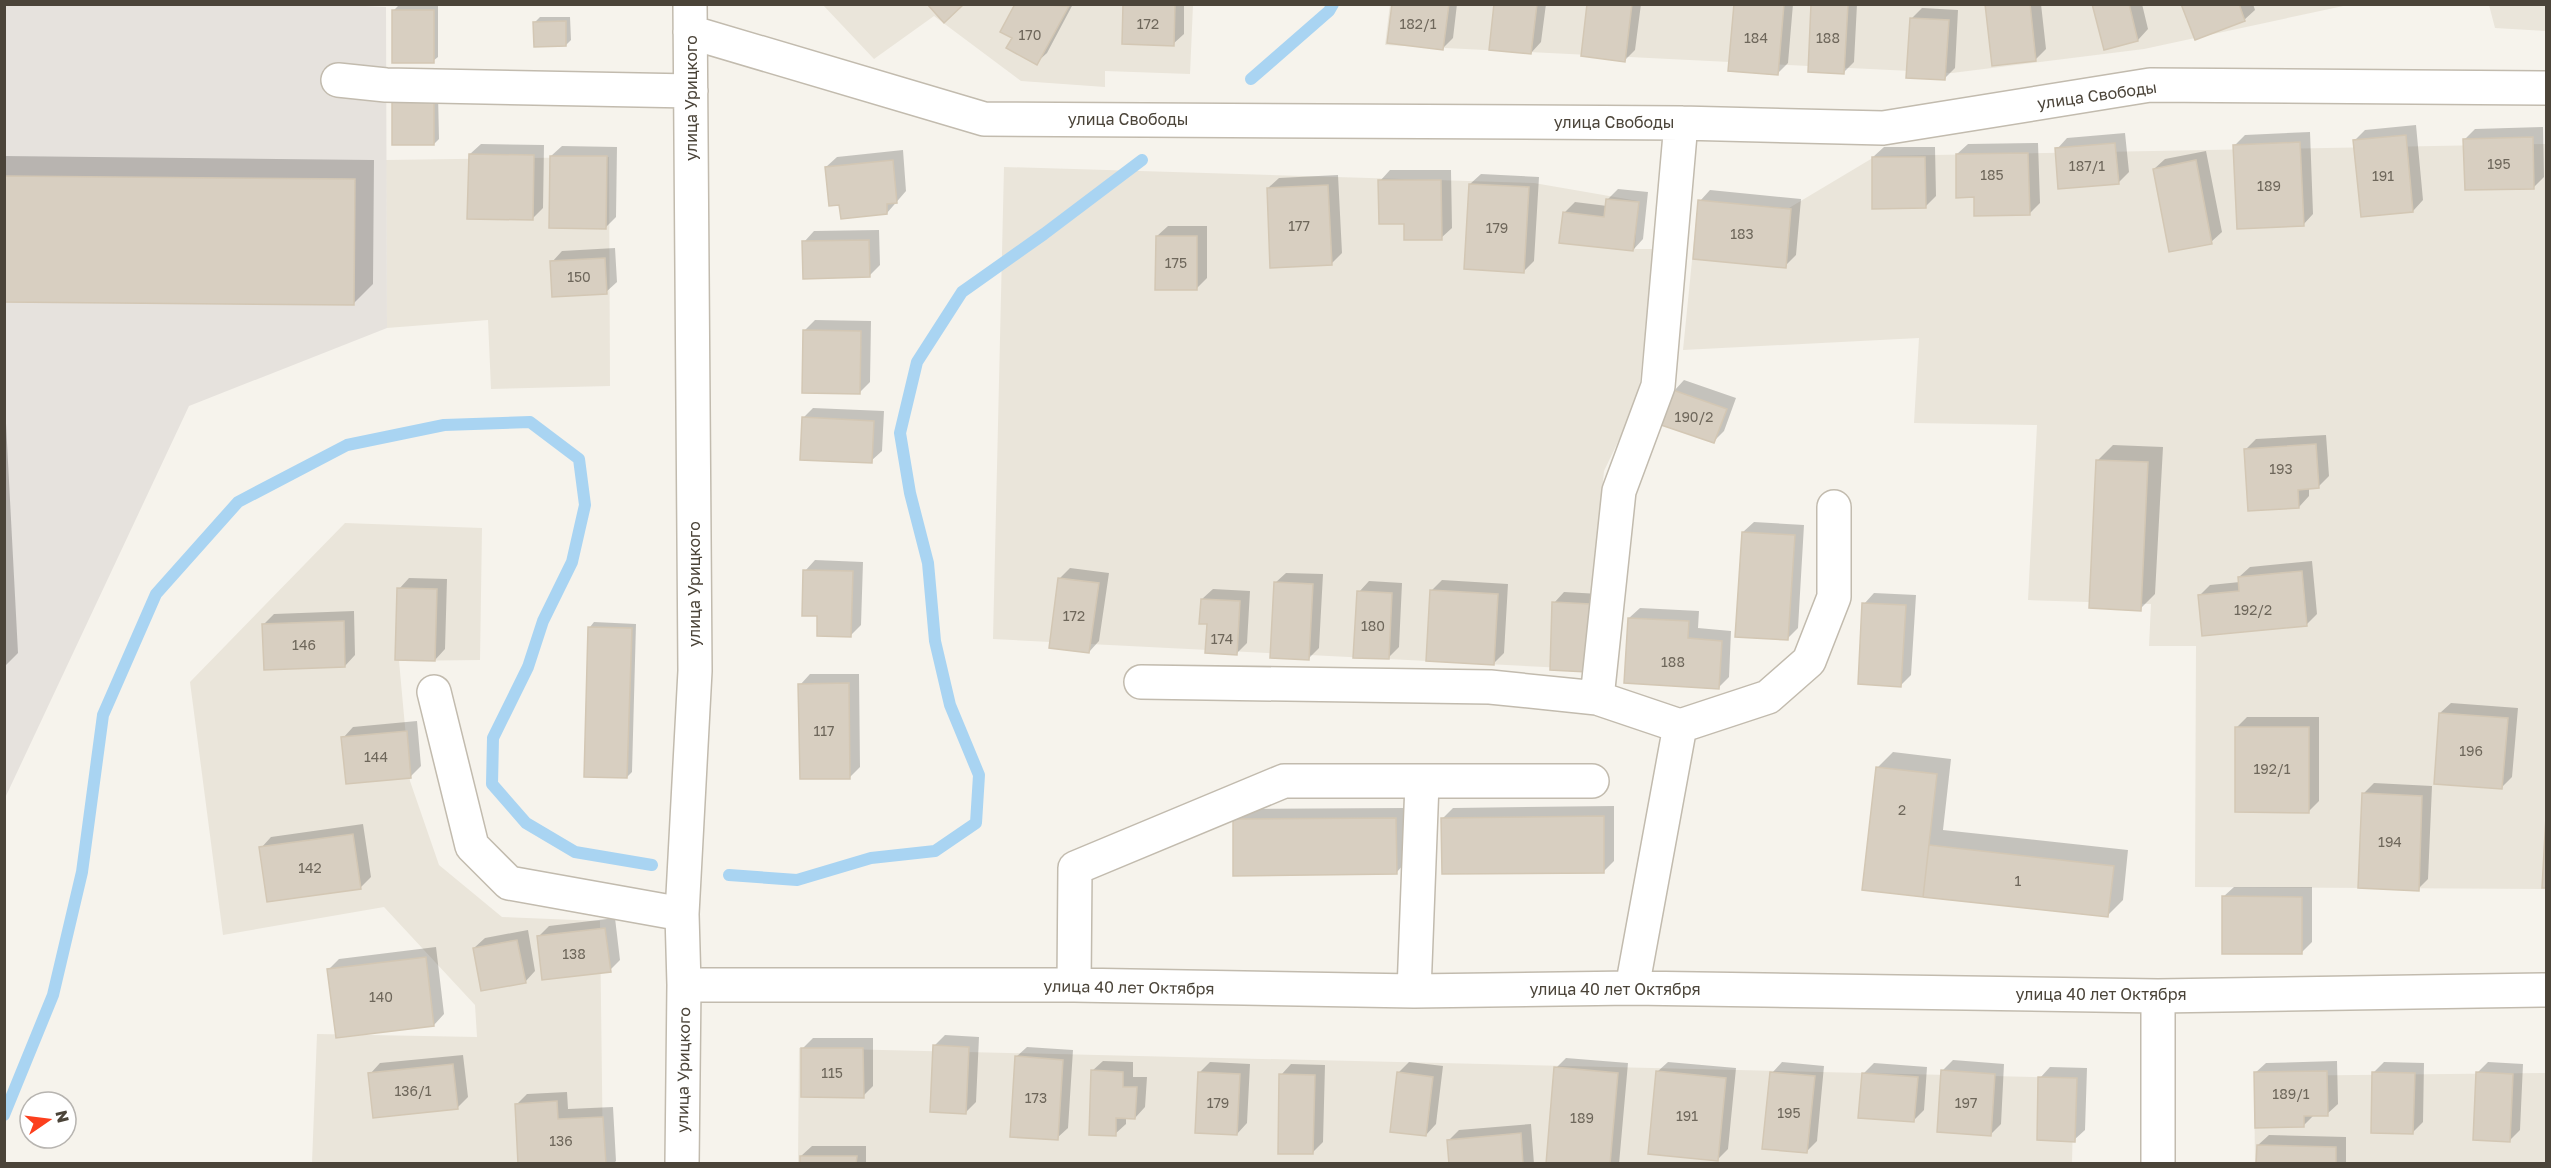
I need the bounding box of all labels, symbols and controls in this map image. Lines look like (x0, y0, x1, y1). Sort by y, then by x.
house number: 172 (1137, 15, 1159, 32)
house number: 182/1 (1400, 15, 1437, 32)
house number: 170 (1019, 26, 1041, 43)
house number: 184 (1744, 29, 1768, 46)
house number: 188 (1816, 29, 1840, 46)
street label: улица Урицкого (681, 35, 701, 161)
street label: улица Свободы (2036, 77, 2158, 113)
street label: улица Свободы (1068, 109, 1188, 129)
street label: улица Свободы (1554, 112, 1674, 132)
house number: 195 (2487, 155, 2511, 172)
house number: 187/1 (2069, 157, 2105, 174)
house number: 185 (1980, 166, 2004, 183)
house number: 191 (2372, 167, 2394, 184)
house number: 189 (2257, 177, 2281, 194)
house number: 177 (1288, 217, 1310, 234)
house number: 179 (1486, 219, 1508, 236)
house number: 183 (1730, 225, 1754, 242)
house number: 175 (1165, 254, 1187, 271)
house number: 150 (567, 268, 591, 285)
house number: 190/2 (1675, 408, 1713, 425)
house number: 193 (2269, 460, 2293, 477)
street label: улица Урицкого (684, 521, 704, 647)
house number: 192/2 (2234, 601, 2272, 618)
house number: 172 (1063, 607, 1085, 624)
house number: 180 (1361, 617, 1385, 634)
house number: 174 (1211, 630, 1233, 647)
house number: 146 (292, 636, 316, 653)
house number: 188 (1661, 653, 1685, 670)
house number: 117 (814, 722, 835, 739)
house number: 196 (2459, 742, 2483, 759)
house number: 144 (364, 748, 388, 765)
house number: 192/1 (2254, 760, 2291, 777)
house number: 2 (1898, 801, 1906, 818)
house number: 194 (2378, 833, 2402, 850)
house number: 142 (298, 859, 322, 876)
house number: 1 (2015, 872, 2022, 889)
house number: 138 (562, 945, 586, 962)
street label: улица 40 лет Октября (1043, 976, 1215, 998)
street label: улица 40 лет Октября (1529, 979, 1701, 999)
street label: улица 40 лет Октября (2015, 984, 2187, 1004)
house number: 140 (369, 988, 393, 1005)
street label: улица Урицкого (672, 1007, 694, 1133)
house number: 115 (821, 1064, 843, 1081)
house number: 136/1 (395, 1082, 432, 1099)
house number: 189/1 (2272, 1085, 2310, 1102)
house number: 173 (1025, 1089, 1047, 1106)
north arrow (18, 1090, 78, 1150)
house number: 179 (1207, 1094, 1229, 1111)
house number: 197 (1955, 1094, 1977, 1111)
house number: 195 (1777, 1104, 1801, 1121)
house number: 191 (1676, 1107, 1698, 1124)
text: N (51, 1108, 74, 1125)
house number: 189 (1570, 1109, 1594, 1126)
house number: 136 (549, 1132, 573, 1149)

